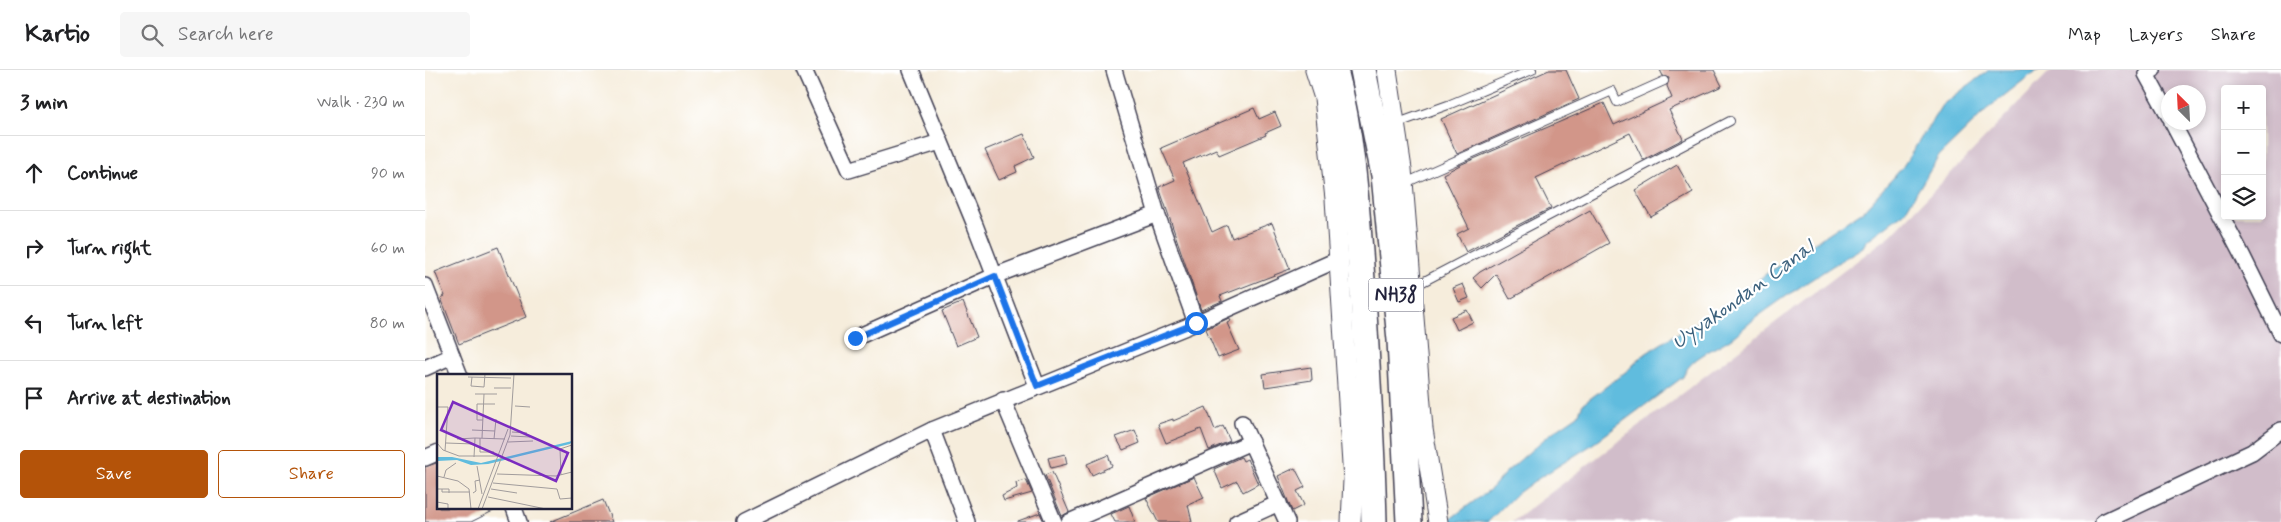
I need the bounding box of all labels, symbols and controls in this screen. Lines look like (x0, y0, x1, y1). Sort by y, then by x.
search box (120, 12, 470, 57)
text: Kartio (25, 19, 90, 50)
icon: search (138, 21, 166, 49)
text: Search here (178, 22, 274, 47)
text: Map (2068, 23, 2101, 47)
text: Layers (2129, 23, 2183, 47)
text: Share (2211, 23, 2256, 47)
north arrow (2161, 85, 2206, 130)
map controls (2221, 85, 2266, 220)
button: + (2221, 85, 2266, 130)
text: 3 min (20, 89, 68, 117)
text: Walk · 230 m (317, 92, 405, 113)
button: − (2221, 130, 2266, 175)
icon: ahead (20, 159, 48, 187)
text: Continue (67, 161, 138, 186)
text: 90 m (371, 163, 405, 184)
button: layers (2221, 175, 2266, 220)
water label: Uyyakondan Canal (1666, 232, 1822, 356)
icon: right (20, 234, 48, 262)
text: Turn right (67, 236, 151, 261)
text: 60 m (371, 238, 405, 259)
road number: NH38 (1369, 278, 1423, 312)
icon: left (20, 309, 48, 337)
text: Turn left (67, 311, 143, 336)
route start (1185, 312, 1208, 335)
text: 80 m (370, 313, 405, 334)
route end (844, 327, 867, 350)
inset map (437, 374, 573, 510)
icon: arrive (20, 384, 48, 412)
text: Arrive at destination (67, 386, 231, 411)
button: Save (20, 450, 208, 498)
button: Share (218, 450, 405, 498)

